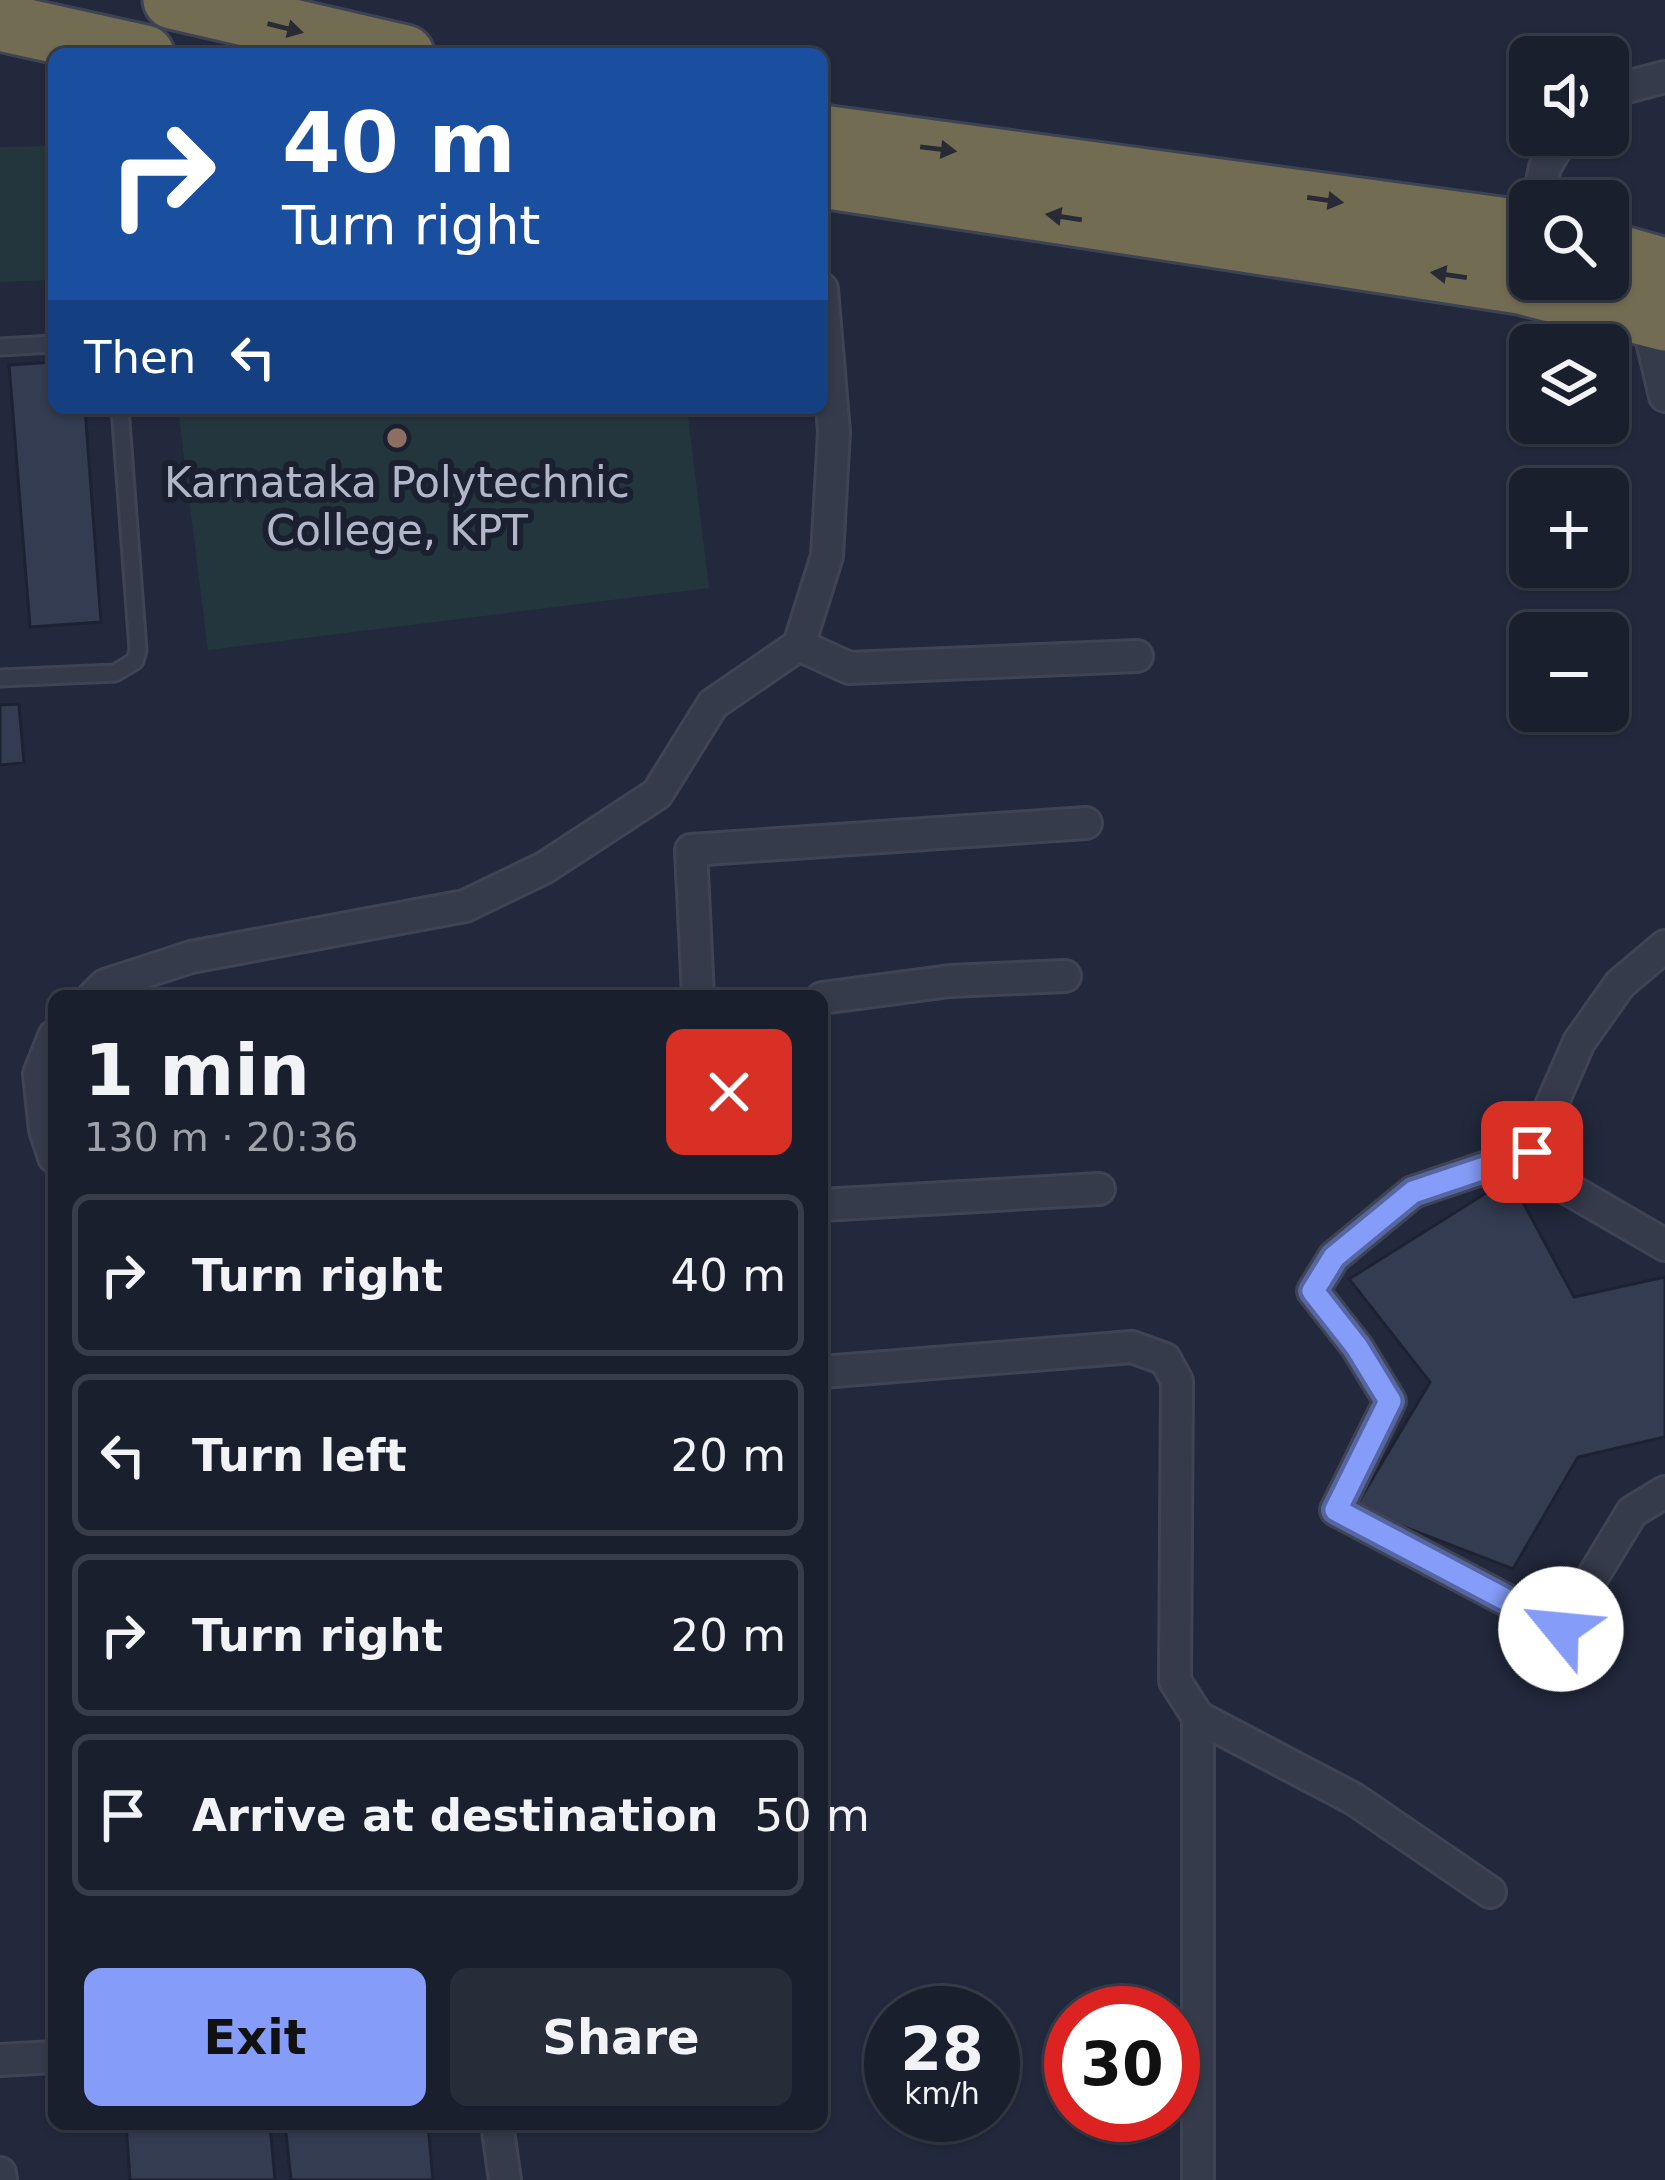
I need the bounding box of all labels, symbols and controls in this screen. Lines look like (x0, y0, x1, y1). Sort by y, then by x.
one-way arrow (267, 19, 304, 38)
map controls (1509, 36, 1629, 732)
button: sound (1509, 36, 1629, 156)
text: 40 m (282, 94, 516, 192)
icon: right (84, 96, 240, 252)
one-way arrow (920, 140, 957, 159)
button: search (1509, 180, 1629, 300)
one-way arrow (1306, 191, 1344, 210)
text: Turn right (282, 194, 541, 257)
one-way arrow (1044, 207, 1082, 225)
one-way arrow (1430, 265, 1468, 284)
icon: left (220, 324, 286, 390)
button: layers (1509, 324, 1629, 444)
text: Then (84, 331, 196, 384)
marker: Karnataka Polytechnic College, KPT (384, 425, 410, 451)
place label: Karnataka Polytechnic College, KPT (164, 458, 630, 555)
button: + (1509, 468, 1629, 588)
button: − (1509, 612, 1629, 732)
text: 1 min (84, 1028, 310, 1112)
button: close (666, 1029, 792, 1155)
pin (1481, 1101, 1583, 1203)
text: 130 m · 20:36 (84, 1115, 358, 1160)
icon: arrive (1499, 1119, 1565, 1185)
icon: right (90, 1242, 156, 1308)
text: Turn right (192, 1249, 443, 1302)
text: 40 m (671, 1249, 786, 1302)
icon: left (90, 1422, 156, 1488)
text: Turn left (192, 1429, 407, 1482)
text: 20 m (671, 1429, 786, 1482)
position arrow (1498, 1566, 1624, 1692)
icon: right (90, 1602, 156, 1668)
text: Turn right (192, 1609, 443, 1662)
text: 20 m (671, 1609, 786, 1662)
icon: arrive (90, 1782, 156, 1848)
text: Arrive at destination (192, 1789, 718, 1842)
text: 50 m (754, 1789, 870, 1842)
button: Exit (84, 1968, 426, 2106)
button: Share (450, 1968, 792, 2106)
speed limit sign: 30 (1044, 1986, 1200, 2142)
text: 28 (900, 2014, 984, 2084)
text: km/h (904, 2076, 980, 2111)

